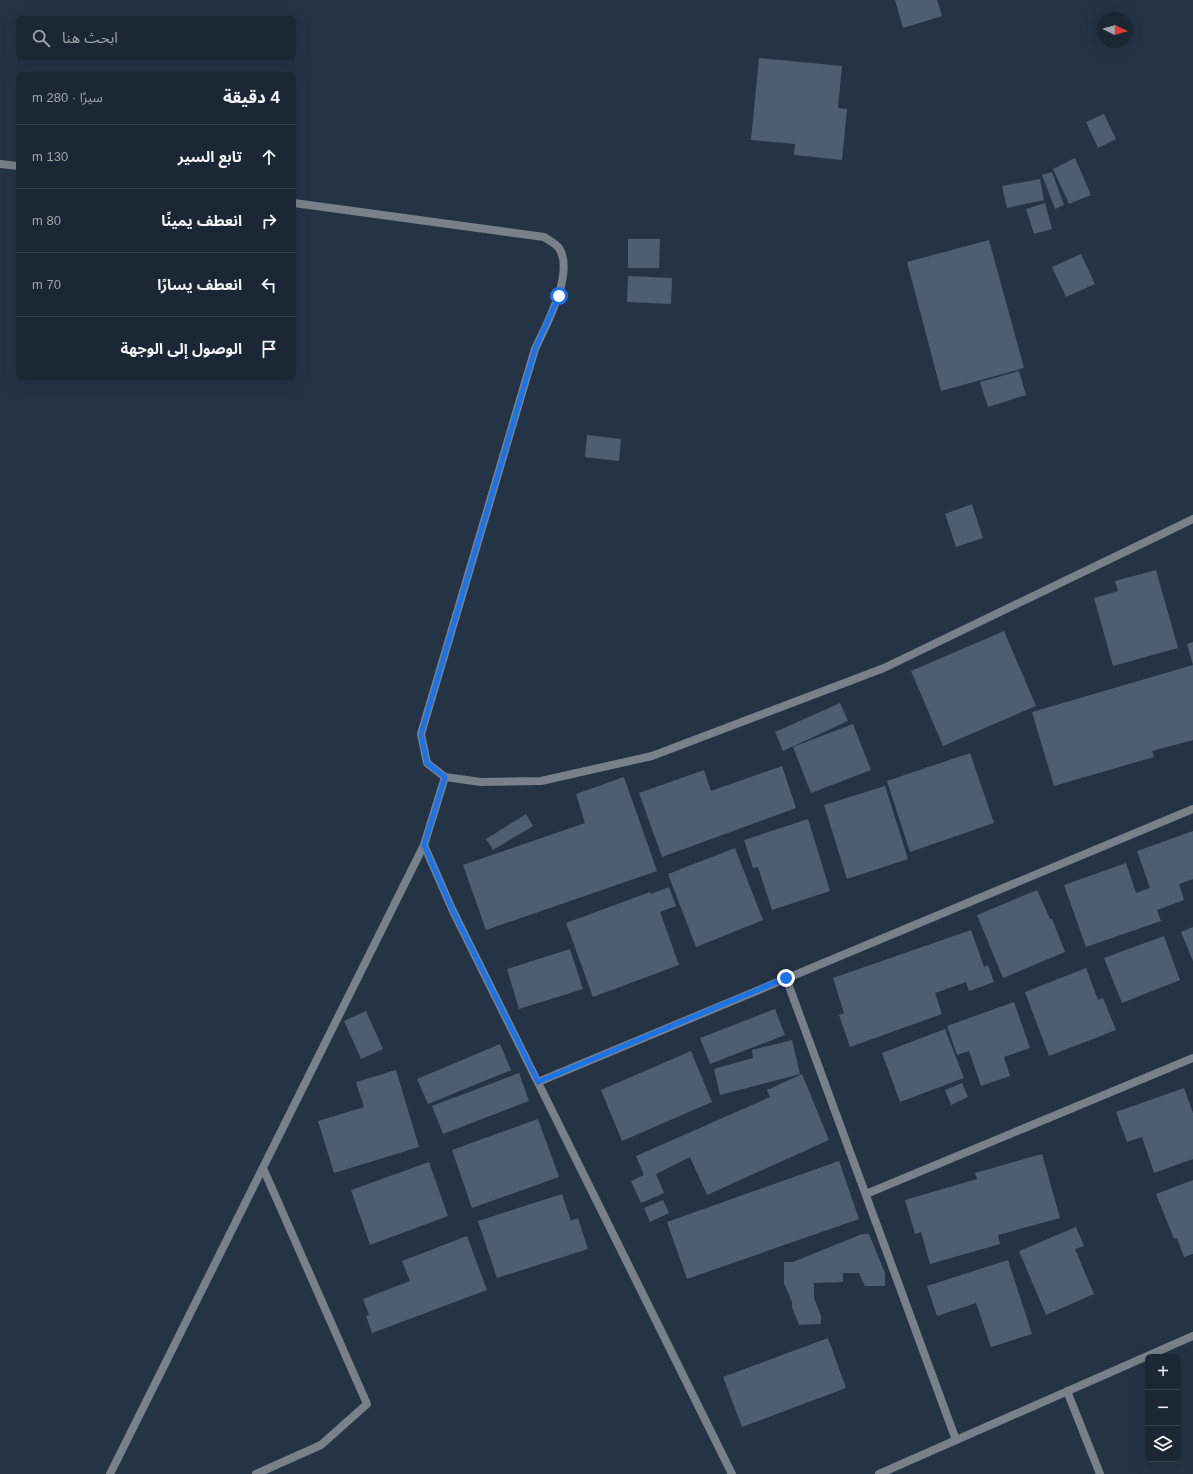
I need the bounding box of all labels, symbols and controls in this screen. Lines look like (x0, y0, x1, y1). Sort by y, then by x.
north arrow (1097, 12, 1133, 48)
search box (16, 16, 296, 60)
icon: search (30, 27, 52, 49)
text: ابحث هنا (62, 29, 118, 46)
text: 4 دقيقة (223, 88, 280, 107)
text: سيرًا · 280 m (32, 90, 103, 105)
icon: ahead (258, 146, 280, 168)
text: تابع السير (178, 148, 242, 165)
text: 130 m (32, 149, 68, 164)
icon: right (258, 210, 280, 232)
text: انعطف يمينًا (161, 212, 242, 229)
text: 80 m (32, 213, 61, 228)
icon: left (258, 274, 280, 296)
text: انعطف يسارًا (157, 276, 242, 293)
text: 70 m (32, 277, 61, 292)
route start (550, 287, 568, 305)
icon: arrive (258, 338, 280, 360)
text: الوصول إلى الوجهة (120, 340, 242, 357)
route end (777, 969, 795, 987)
map controls (1145, 1354, 1181, 1462)
button: + (1145, 1354, 1181, 1390)
button: − (1145, 1390, 1181, 1426)
button: layers (1145, 1426, 1181, 1462)

